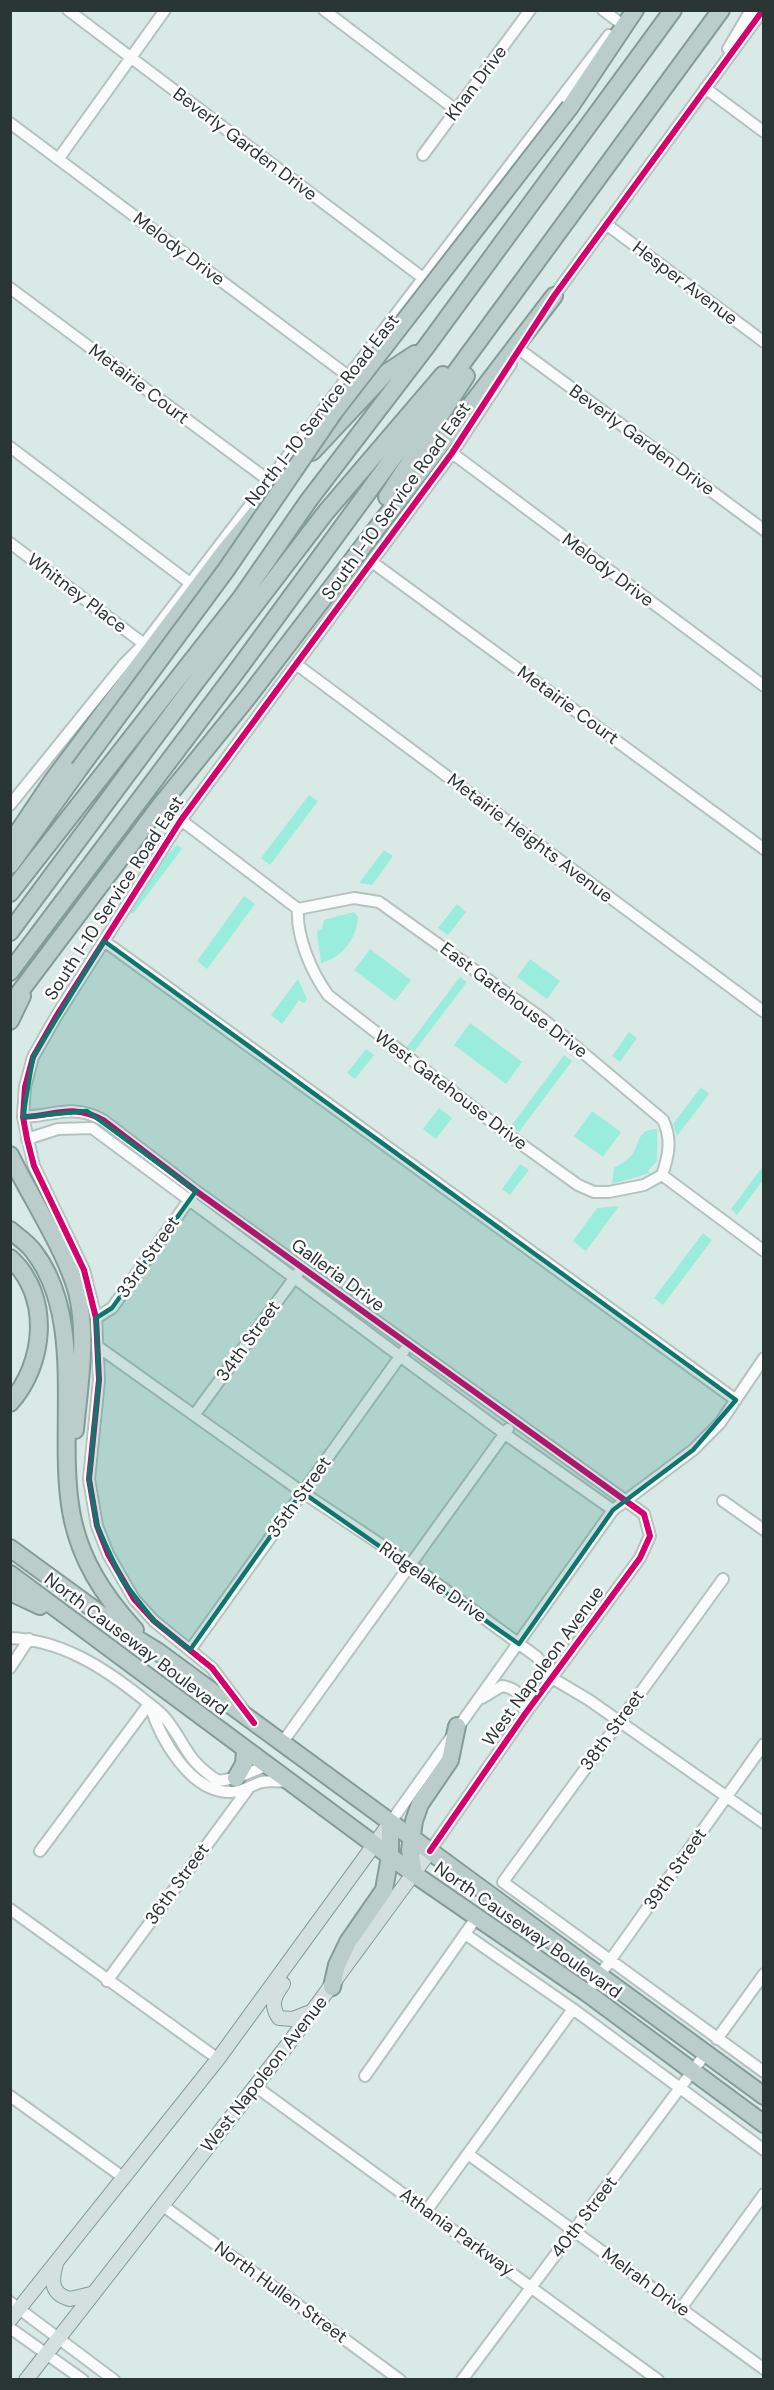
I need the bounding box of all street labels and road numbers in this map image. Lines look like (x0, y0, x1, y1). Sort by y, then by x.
street label: Khan Drive (440, 40, 512, 126)
street label: Beverly Garden Drive (168, 82, 322, 206)
street label: Melody Drive (128, 207, 230, 291)
street label: Hesper Avenue (628, 236, 742, 330)
street label: North I-10 Service Road East (239, 309, 405, 511)
street label: Metairie Court (84, 338, 194, 430)
street label: Beverly Garden Drive (564, 379, 720, 501)
street label: South I-10 Service Road East (316, 397, 476, 605)
street label: Melody Drive (557, 528, 659, 612)
street label: Whitney Place (22, 548, 132, 638)
street label: Metairie Court (512, 660, 624, 750)
street label: Metairie Heights Avenue (442, 768, 618, 908)
street label: South I-10 Service Road East (39, 791, 189, 1005)
street label: East Gatehouse Drive (435, 937, 593, 1063)
street label: West Gatehouse Drive (370, 1025, 532, 1155)
street label: 33rd Street (111, 1211, 185, 1303)
street label: Galleria Drive (287, 1233, 389, 1317)
street label: 34th Street (210, 1296, 286, 1386)
street label: 35th Street (261, 1452, 337, 1542)
street label: Ridgelake Drive (374, 1536, 492, 1628)
street label: North Causeway Boulevard (39, 1567, 233, 1721)
street label: West Napoleon Avenue (477, 1581, 609, 1751)
street label: 38th Street (574, 1685, 650, 1775)
street label: 39th Street (638, 1823, 712, 1915)
street label: 36th Street (139, 1838, 215, 1930)
street label: North Causeway Boulevard (429, 1856, 627, 2004)
street label: West Napoleon Avenue (195, 1991, 333, 2157)
street label: 40th Street (545, 2171, 623, 2263)
street label: Athania Parkway (395, 2182, 519, 2282)
street label: North Hullen Street (210, 2236, 352, 2348)
street label: Melrah Drive (597, 2242, 695, 2322)

